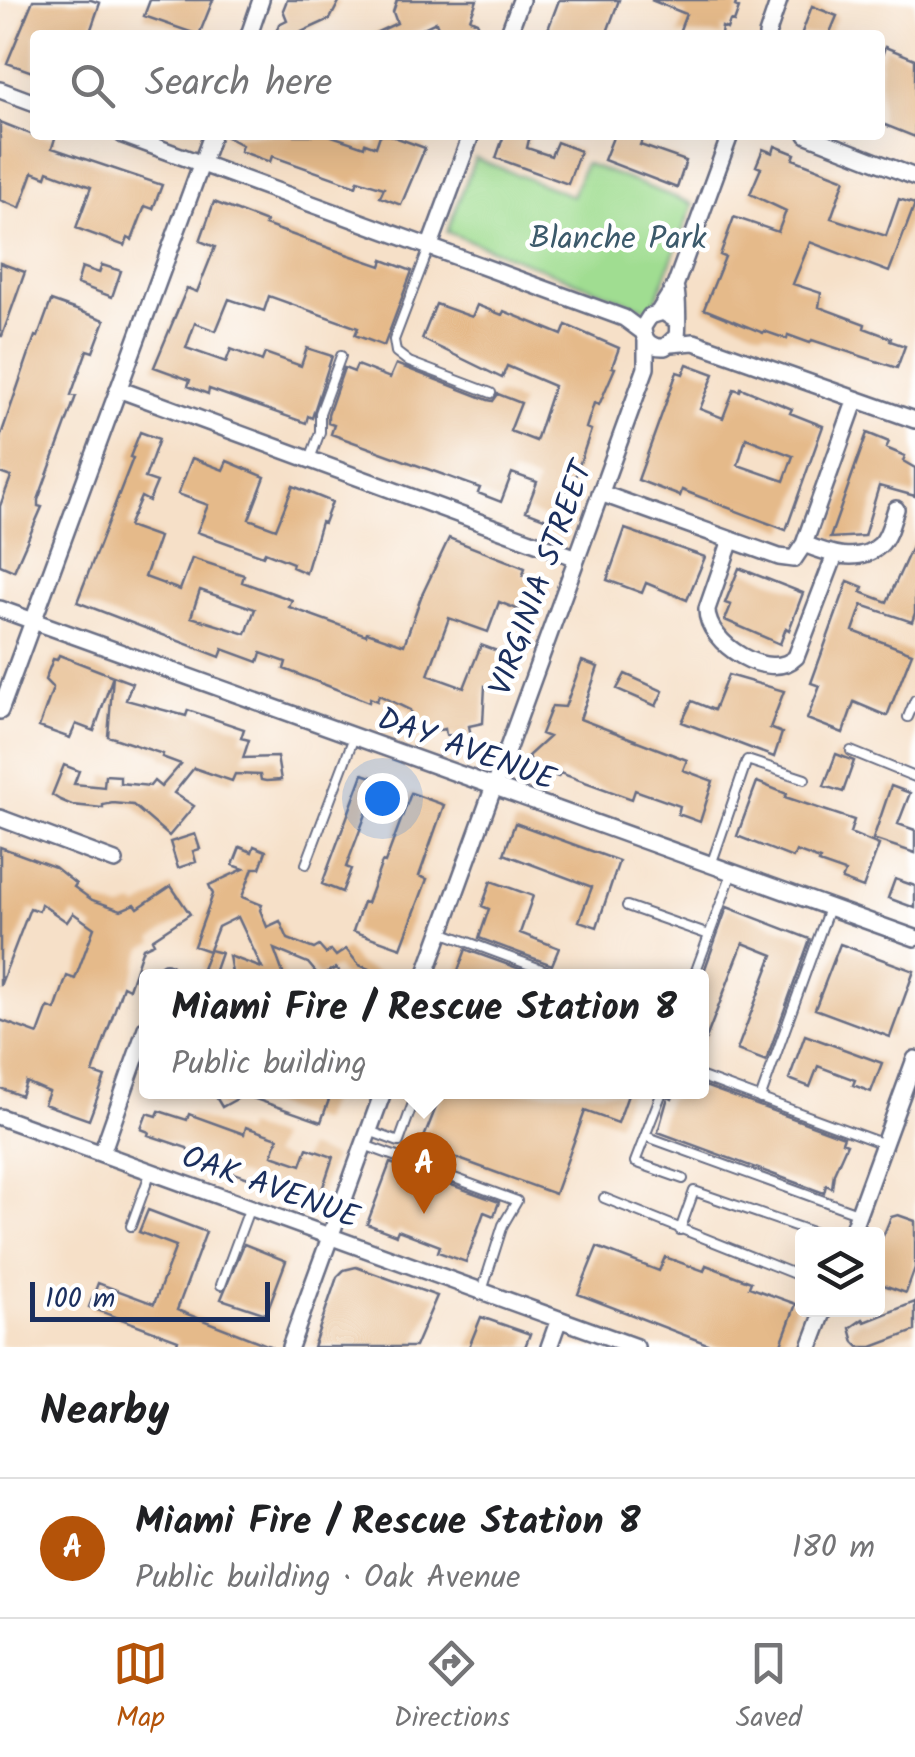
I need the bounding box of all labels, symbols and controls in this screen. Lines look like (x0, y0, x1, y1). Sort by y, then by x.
search box (30, 30, 885, 140)
text: Search here (145, 55, 332, 115)
icon: search (65, 58, 120, 113)
park label: Blanche Park (530, 214, 707, 265)
street label: VIRGINIA STREET (476, 452, 609, 703)
street label: DAY AVENUE (370, 695, 563, 807)
your location (357, 773, 408, 824)
popup (139, 969, 709, 1099)
text: Miami Fire / Rescue Station 8 (171, 979, 677, 1039)
text: Public building (171, 1039, 367, 1090)
pin: A (392, 1132, 456, 1214)
street label: OAK AVENUE (174, 1133, 367, 1244)
map controls (795, 1227, 885, 1317)
button: layers (795, 1227, 885, 1317)
scale bar (30, 1277, 270, 1322)
text: 100 m (45, 1277, 115, 1322)
text: Nearby (40, 1379, 169, 1446)
text: Miami Fire / Rescue Station 8 (135, 1493, 641, 1553)
text: A (62, 1523, 83, 1574)
text: 180 m (791, 1523, 875, 1574)
text: Public building · Oak Avenue (135, 1553, 521, 1604)
tab: Map (113, 1636, 168, 1741)
tab: Directions (394, 1636, 510, 1741)
tab: Saved (736, 1636, 802, 1741)

